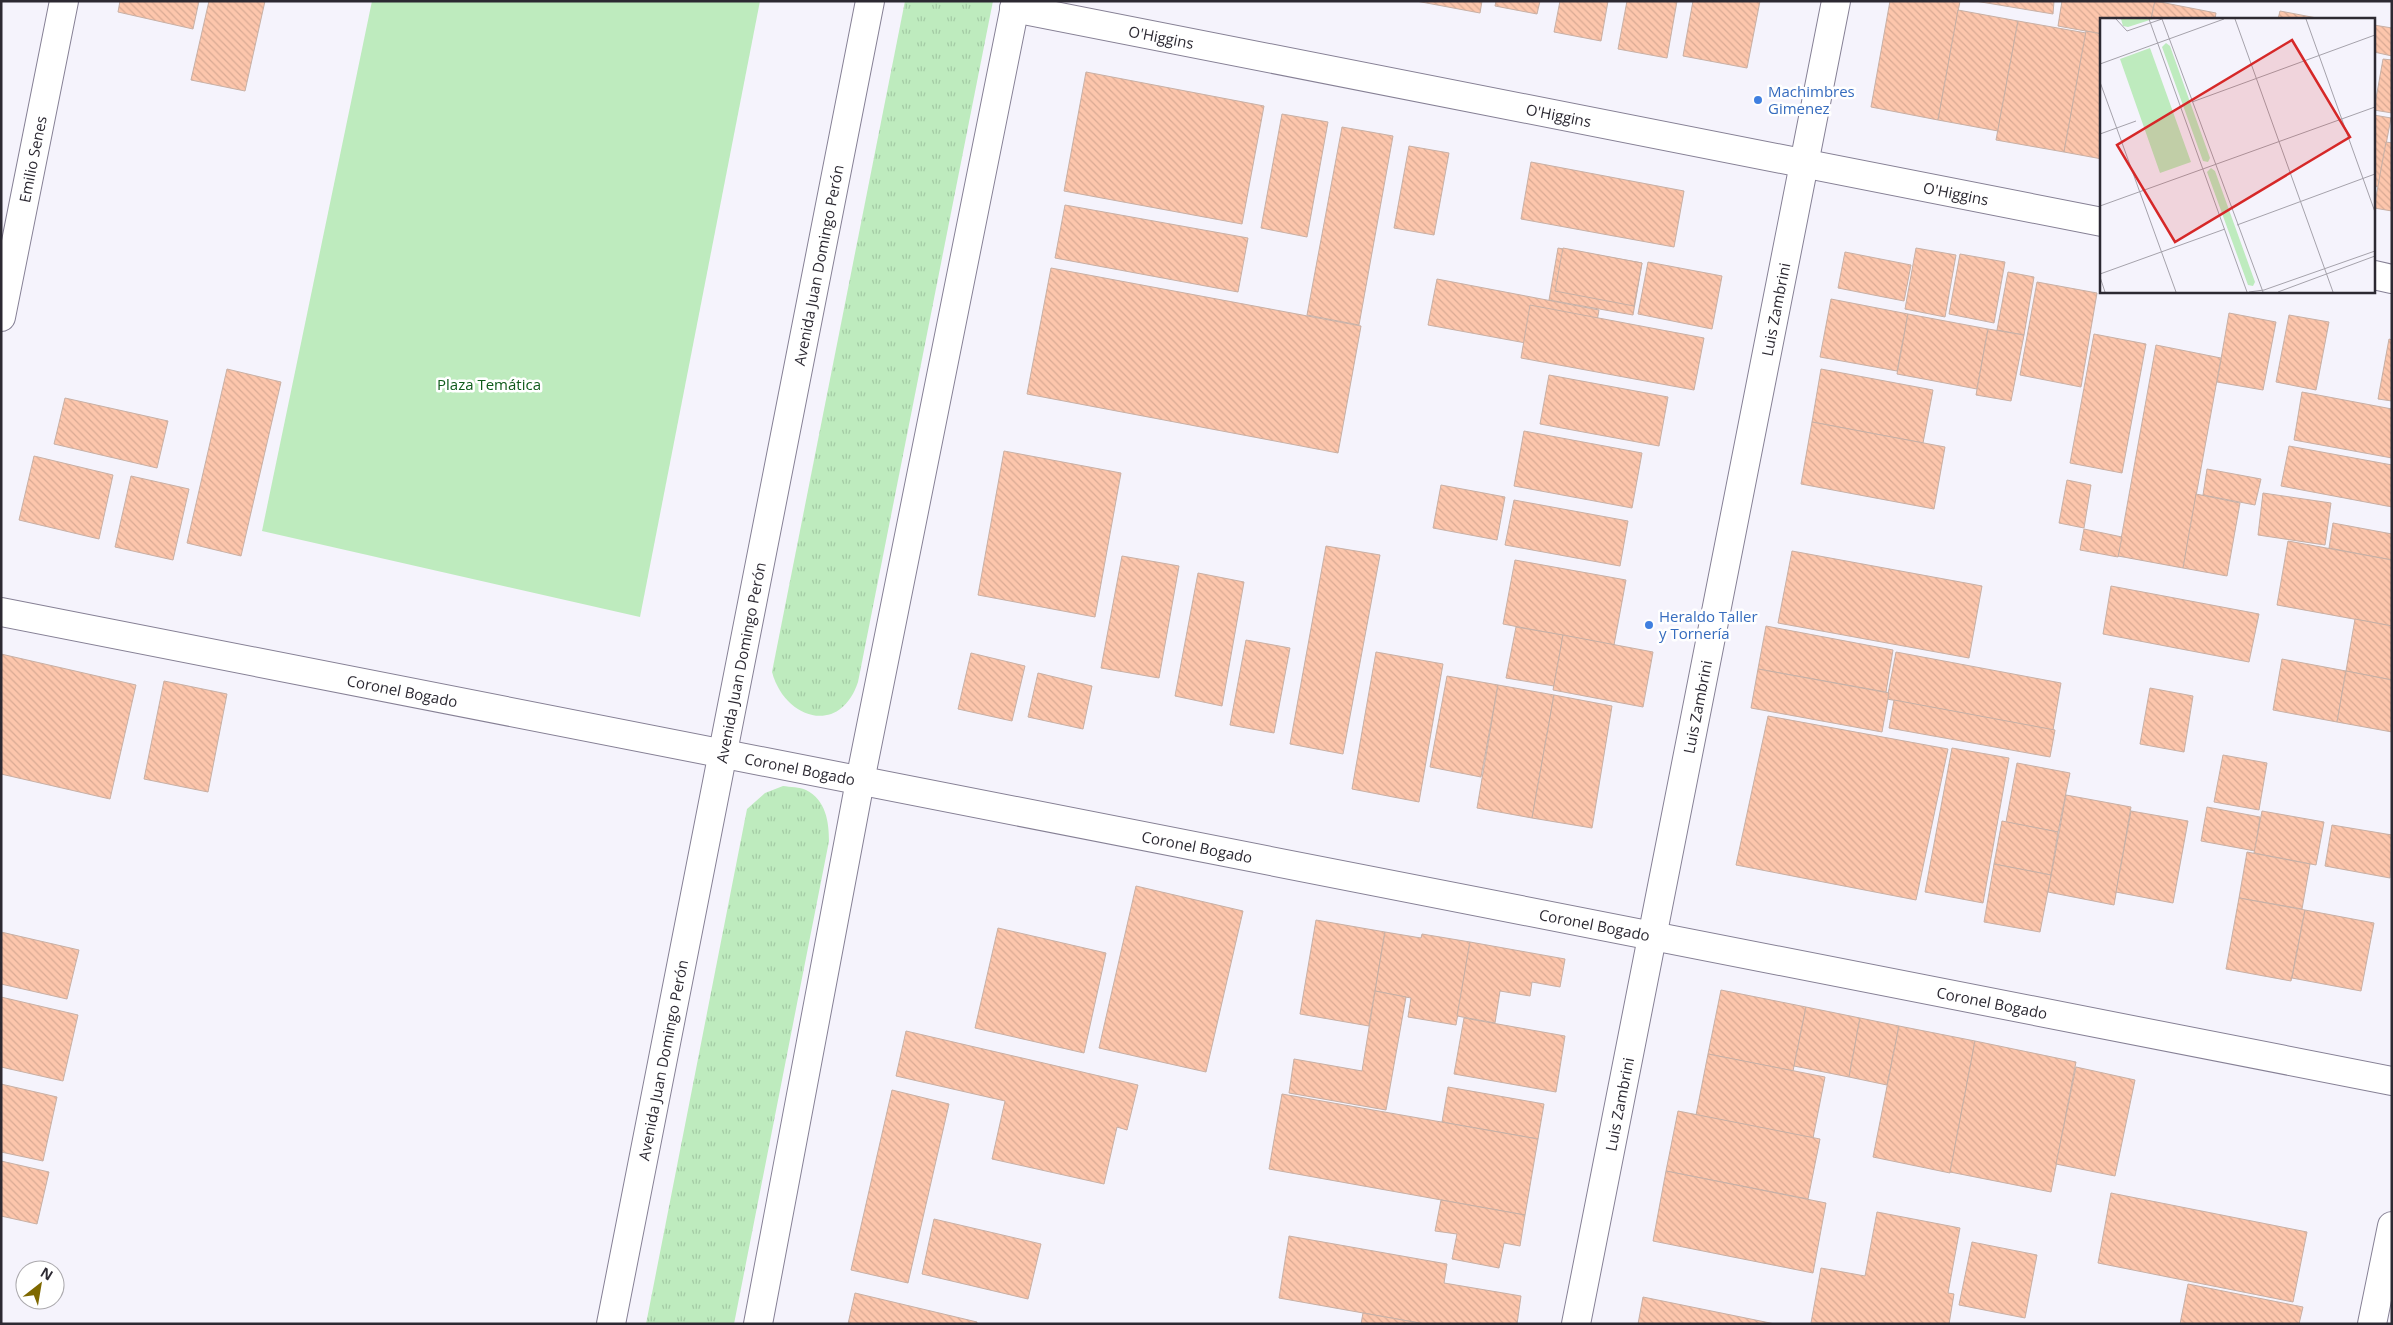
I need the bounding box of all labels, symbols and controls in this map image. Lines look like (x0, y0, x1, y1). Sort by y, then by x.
inset map (2100, 18, 2376, 292)
street label: O'Higgins (1127, 21, 1196, 53)
place label: Machimbres Gimenez (1768, 81, 1855, 118)
marker: Machimbres Gimenez (1752, 94, 1764, 106)
street label: O'Higgins (1524, 99, 1593, 131)
street label: Emilio Senes (14, 114, 51, 204)
street label: Avenida Juan Domingo Perón (789, 163, 848, 367)
street label: O'Higgins (1921, 177, 1990, 209)
street label: Luis Zambrini (1756, 261, 1794, 358)
park label: Plaza Temática (437, 374, 541, 394)
street label: Avenida Juan Domingo Perón (711, 560, 770, 765)
place label: Heraldo Taller y Tornería (1659, 606, 1758, 643)
marker: Heraldo Taller y Tornería (1643, 619, 1655, 631)
street label: Luis Zambrini (1678, 658, 1716, 755)
street label: Coronel Bogado (345, 670, 459, 711)
street label: Coronel Bogado (743, 748, 857, 789)
street label: Coronel Bogado (1140, 826, 1254, 867)
street label: Coronel Bogado (1538, 904, 1652, 945)
street label: Avenida Juan Domingo Perón (633, 958, 692, 1162)
street label: Coronel Bogado (1935, 982, 2049, 1023)
street label: Luis Zambrini (1600, 1056, 1638, 1153)
north arrow (15, 1260, 65, 1310)
text: N (37, 1262, 57, 1285)

